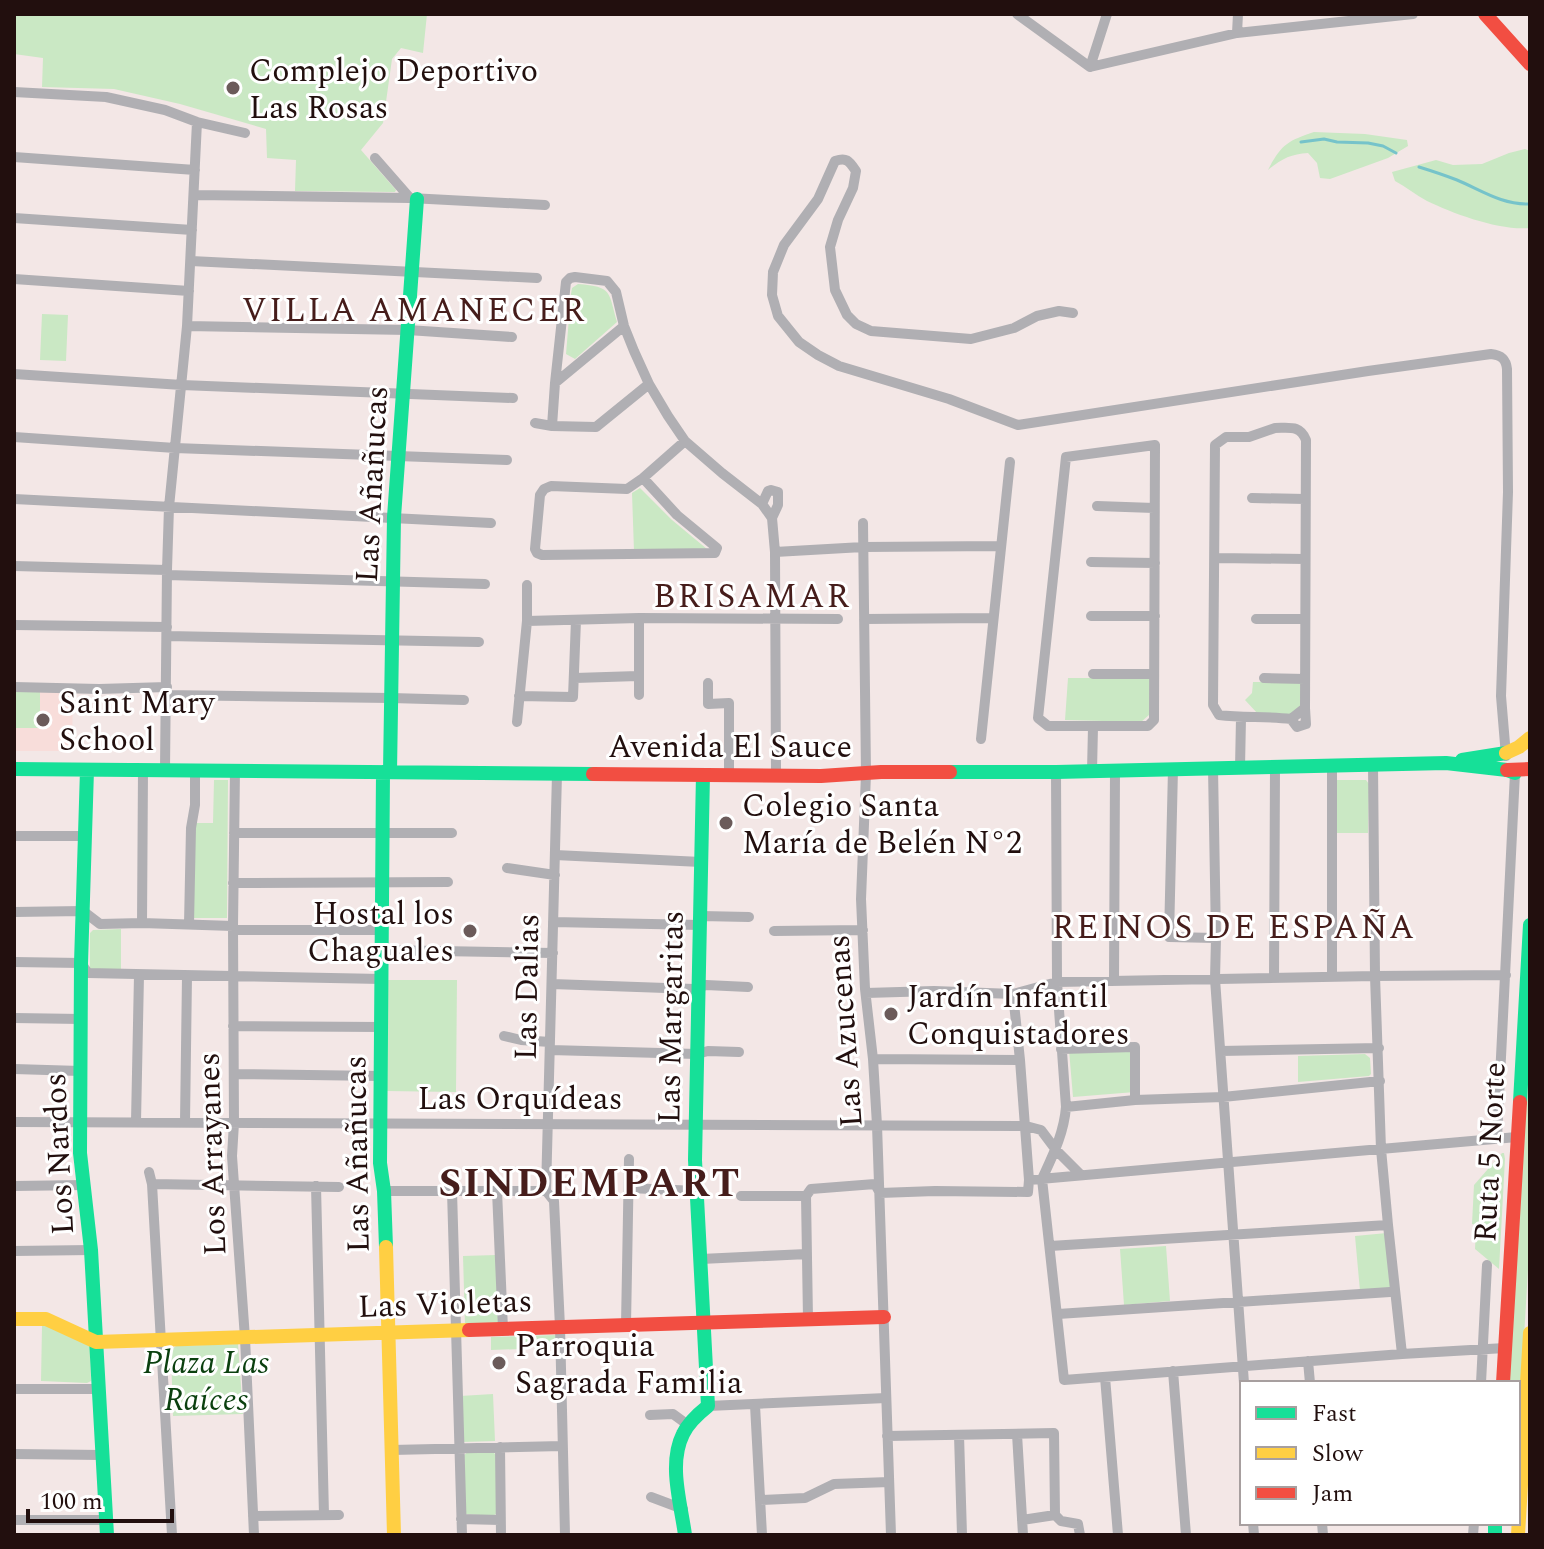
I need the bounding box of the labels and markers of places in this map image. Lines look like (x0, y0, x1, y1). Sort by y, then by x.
place label: Complejo Deportivo Las Rosas (249, 47, 538, 133)
marker: Complejo Deportivo Las Rosas (224, 79, 242, 97)
place label: Saint Mary School (59, 679, 216, 765)
marker: Saint Mary School (34, 711, 52, 729)
place label: Colegio Santa María de Belén N°2 (742, 782, 1022, 868)
marker: Colegio Santa María de Belén N°2 (717, 814, 735, 832)
place label: Hostal los Chaguales (307, 890, 454, 976)
marker: Hostal los Chaguales (461, 922, 479, 940)
place label: Jardín Infantil Conquistadores (907, 973, 1130, 1059)
marker: Jardín Infantil Conquistadores (882, 1005, 900, 1023)
place label: Parroquia Sagrada Familia (515, 1322, 743, 1408)
marker: Parroquia Sagrada Familia (490, 1354, 508, 1372)

